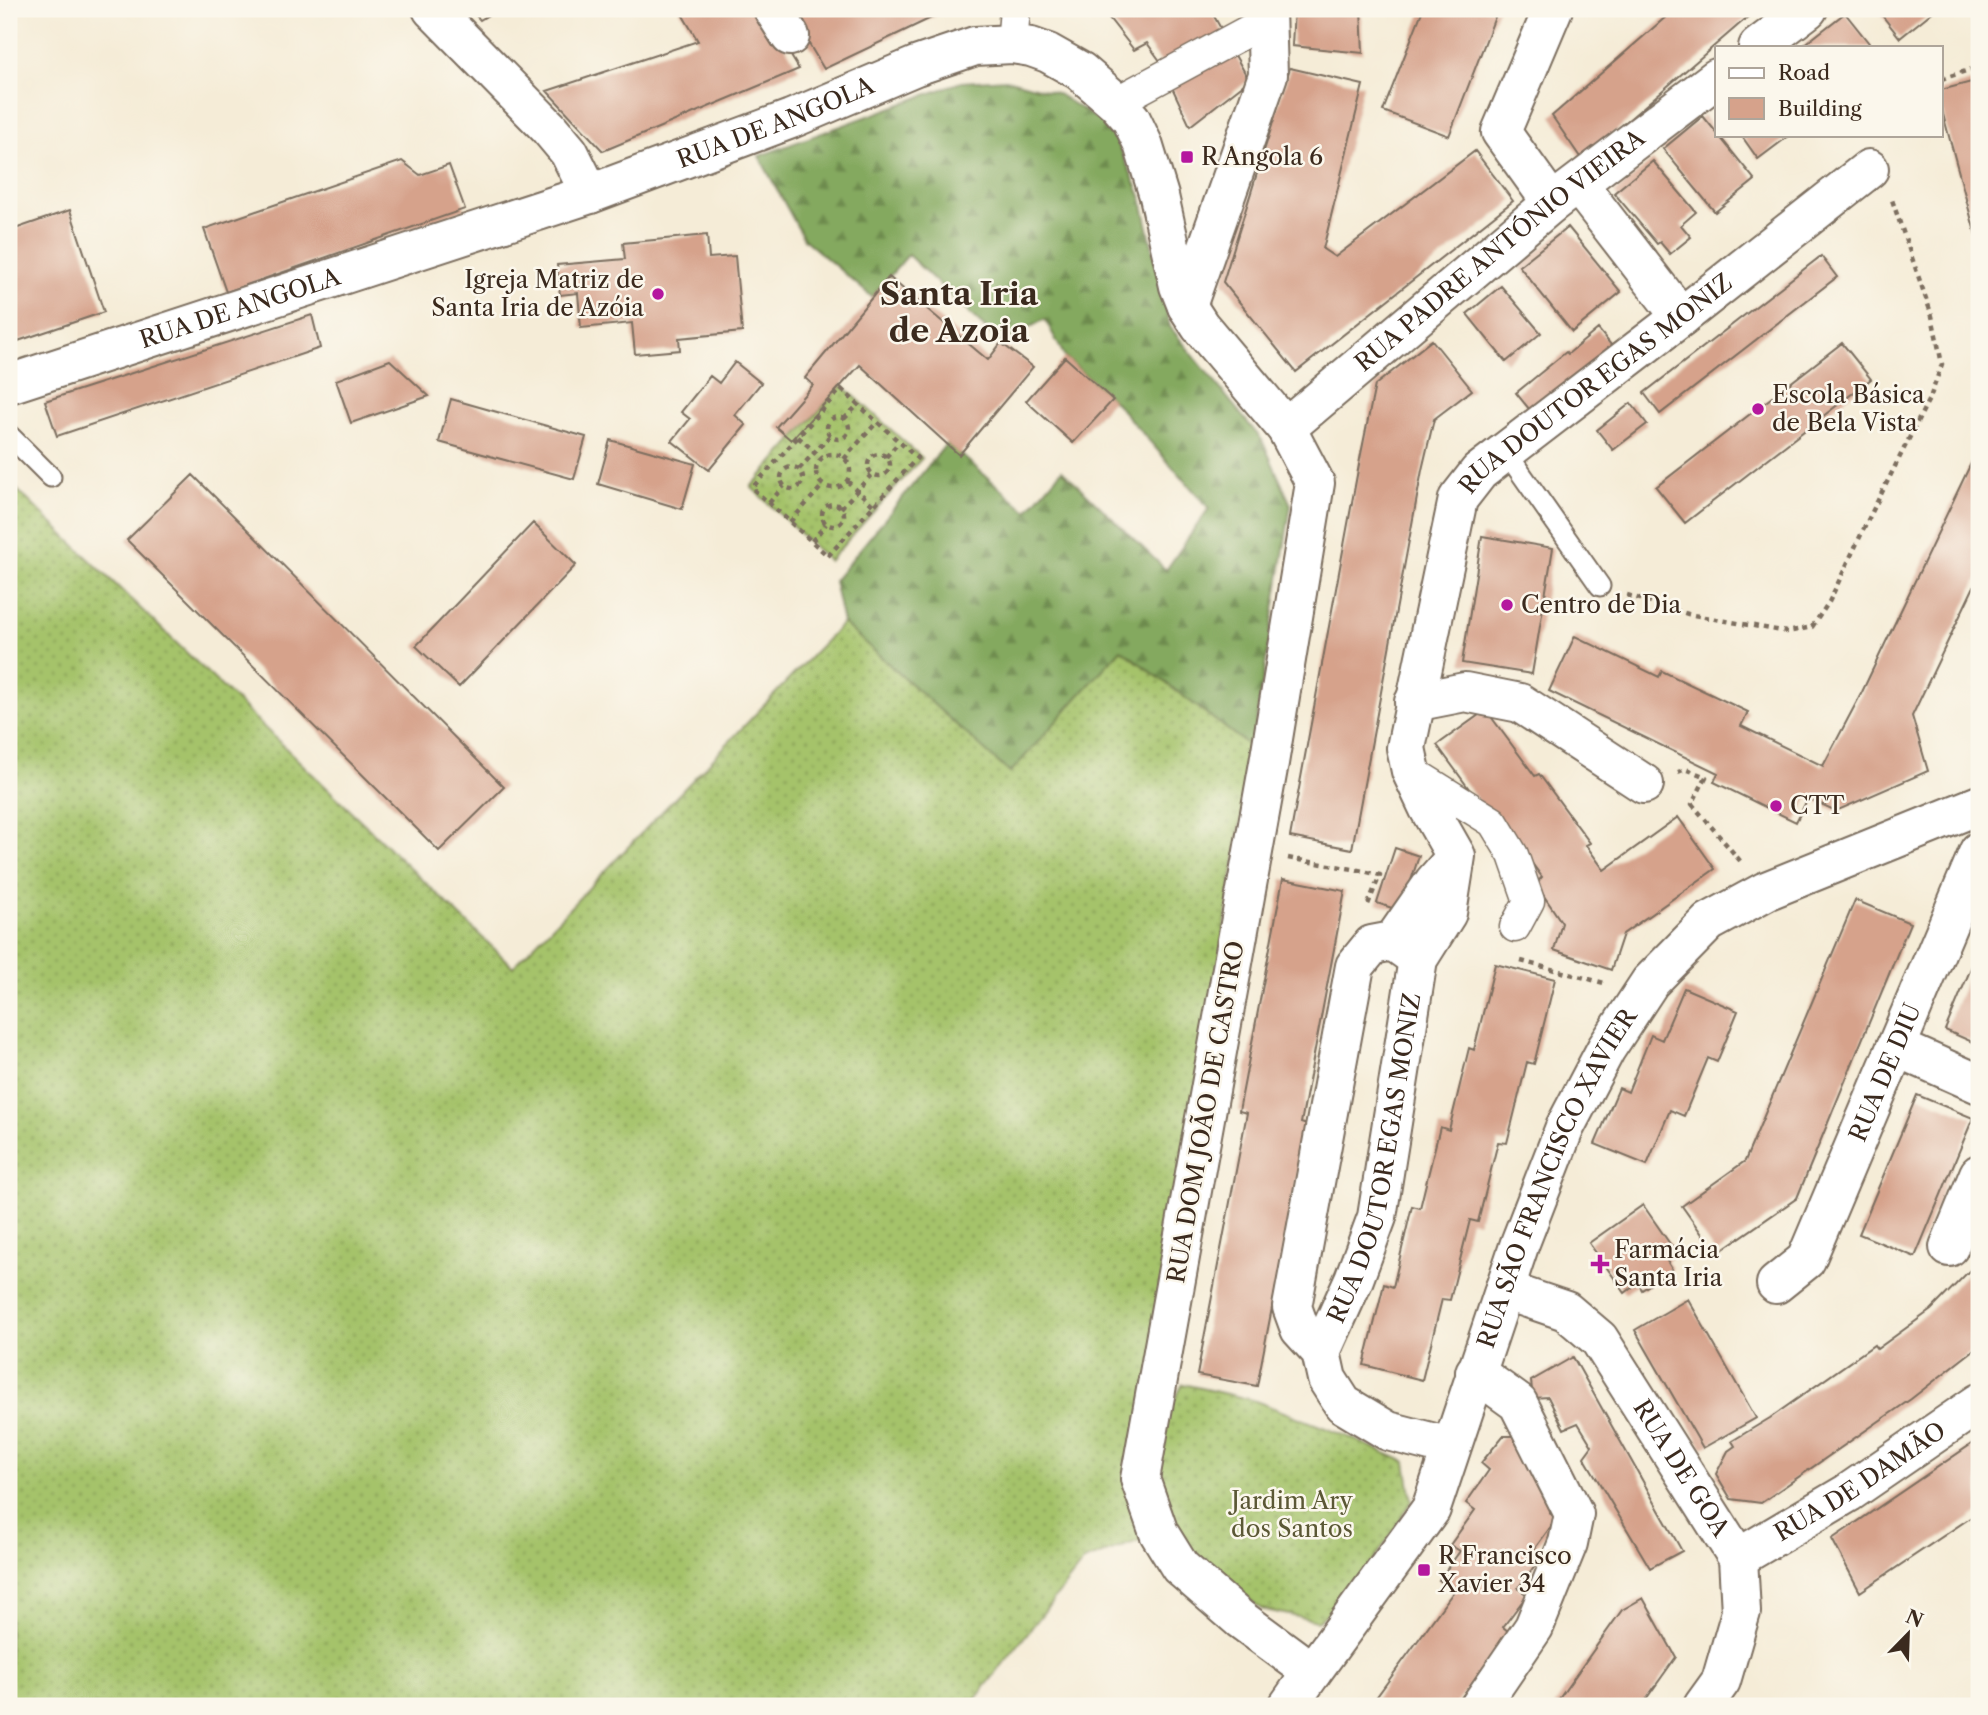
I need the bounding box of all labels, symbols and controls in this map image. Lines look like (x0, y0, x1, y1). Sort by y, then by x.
legend (1715, 46, 1942, 136)
text: Road (1778, 60, 1830, 85)
street label: RUA DE ANGOLA (673, 70, 879, 174)
text: Building (1778, 96, 1863, 121)
street label: RUA PADRE ANTÓNIO VIEIRA (1349, 122, 1651, 377)
place label: R Angola 6 (1201, 142, 1323, 171)
marker: R Angola 6 (1179, 149, 1195, 165)
street label: RUA DE ANGOLA (136, 261, 345, 354)
place label: Igreja Matriz de Santa Iria de Azóia (431, 265, 644, 322)
street label: RUA DOUTOR EGAS MONIZ (1453, 267, 1738, 499)
district label: Santa Iria de Azoia (880, 274, 1039, 350)
marker: Igreja Matriz de Santa Iria de Azóia (650, 286, 666, 302)
place label: Escola Básica de Bela Vista (1772, 380, 1925, 437)
marker: Escola Básica de Bela Vista (1750, 401, 1766, 417)
place label: Centro de Dia (1521, 590, 1682, 619)
marker: Centro de Dia (1499, 597, 1515, 613)
place label: CTT (1790, 791, 1844, 820)
marker: CTT (1768, 798, 1784, 814)
street label: RUA DOM JOÃO DE CASTRO (1161, 938, 1250, 1285)
street label: RUA DOUTOR EGAS MONIZ (1321, 991, 1426, 1328)
street label: RUA DE DIU (1843, 999, 1927, 1146)
street label: RUA SÃO FRANCISCO XAVIER (1471, 1002, 1643, 1352)
place label: Farmácia Santa Iria (1614, 1235, 1723, 1292)
marker: Farmácia Santa Iria (1592, 1256, 1608, 1272)
street label: RUA DE GOA (1627, 1394, 1736, 1543)
street label: RUA DE DAMÃO (1769, 1415, 1951, 1547)
park label: Jardim Ary dos Santos (1227, 1486, 1353, 1543)
place label: R Francisco Xavier 34 (1437, 1541, 1572, 1598)
marker: R Francisco Xavier 34 (1416, 1562, 1432, 1578)
north arrow (1872, 1600, 1942, 1670)
text: N (1902, 1605, 1927, 1633)

